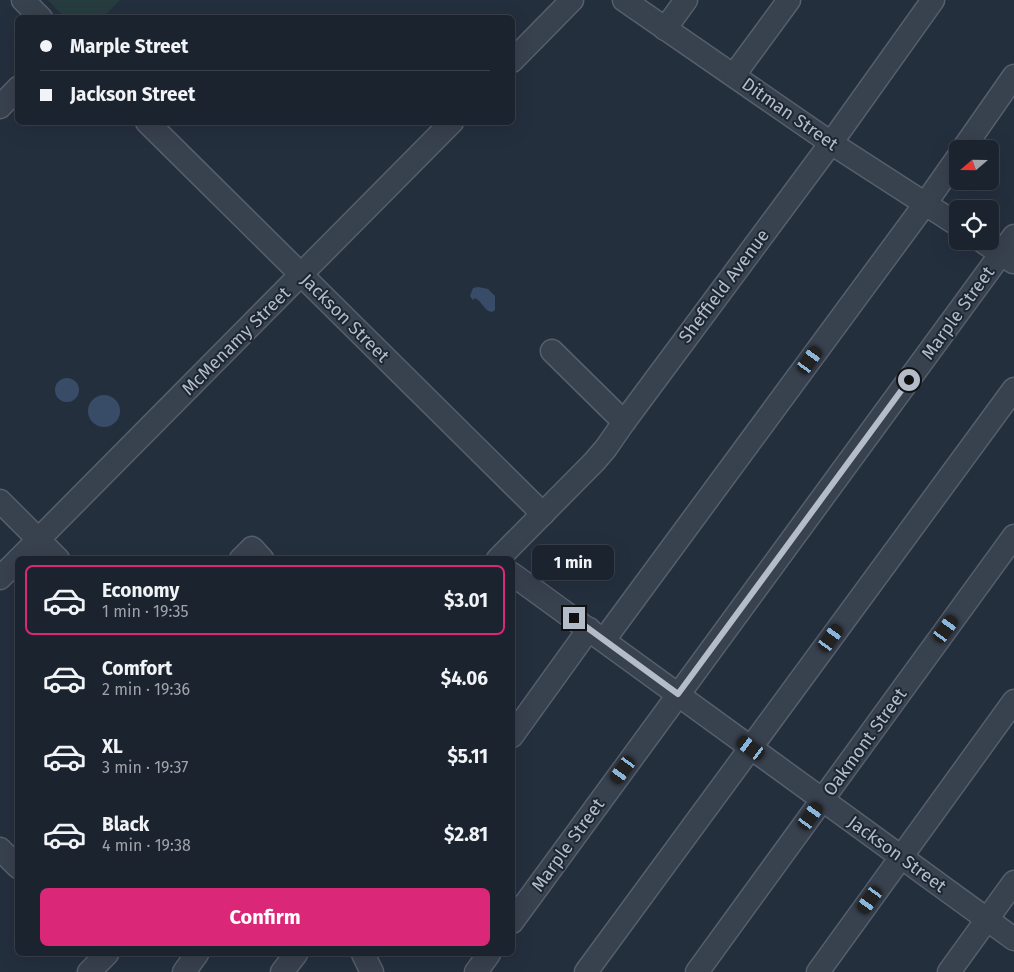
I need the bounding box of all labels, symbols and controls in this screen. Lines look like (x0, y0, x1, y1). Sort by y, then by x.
text: Marple Street (70, 35, 188, 58)
street label: Ditman Street (738, 73, 843, 156)
text: Jackson Street (70, 83, 195, 106)
north arrow (949, 140, 999, 190)
map controls (949, 140, 999, 250)
button: locate (949, 200, 999, 250)
street label: Sheffield Avenue (674, 225, 774, 347)
street label: Marple Street (917, 262, 1000, 364)
street label: Jackson Street (296, 269, 394, 367)
street label: McMenamy Street (177, 282, 295, 400)
car (795, 343, 824, 377)
route start (898, 369, 920, 391)
callout: 1 min (533, 546, 615, 580)
text: 1 min (554, 553, 592, 572)
icon: car (42, 578, 87, 623)
text: Economy (102, 579, 179, 602)
text: $3.01 (444, 589, 488, 612)
text: 1 min · 19:35 (102, 602, 188, 621)
route end (563, 607, 585, 629)
car (931, 612, 960, 646)
car (816, 621, 845, 655)
icon: car (42, 656, 87, 701)
text: Comfort (102, 657, 172, 680)
text: $4.06 (441, 667, 488, 690)
text: 2 min · 19:36 (102, 680, 190, 699)
street label: Oakmont Street (819, 683, 912, 800)
car (734, 733, 767, 763)
icon: car (42, 734, 87, 779)
text: XL (102, 735, 123, 758)
text: $5.11 (447, 745, 488, 768)
car (608, 753, 637, 787)
text: 3 min · 19:37 (102, 758, 188, 777)
street label: Marple Street (527, 794, 610, 896)
car (796, 799, 825, 833)
street label: Jackson Street (844, 811, 951, 897)
icon: car (42, 812, 87, 857)
text: Black (102, 813, 149, 836)
text: $2.81 (444, 823, 488, 846)
text: 4 min · 19:38 (102, 836, 191, 855)
car (855, 883, 884, 917)
button: Confirm (40, 888, 490, 946)

